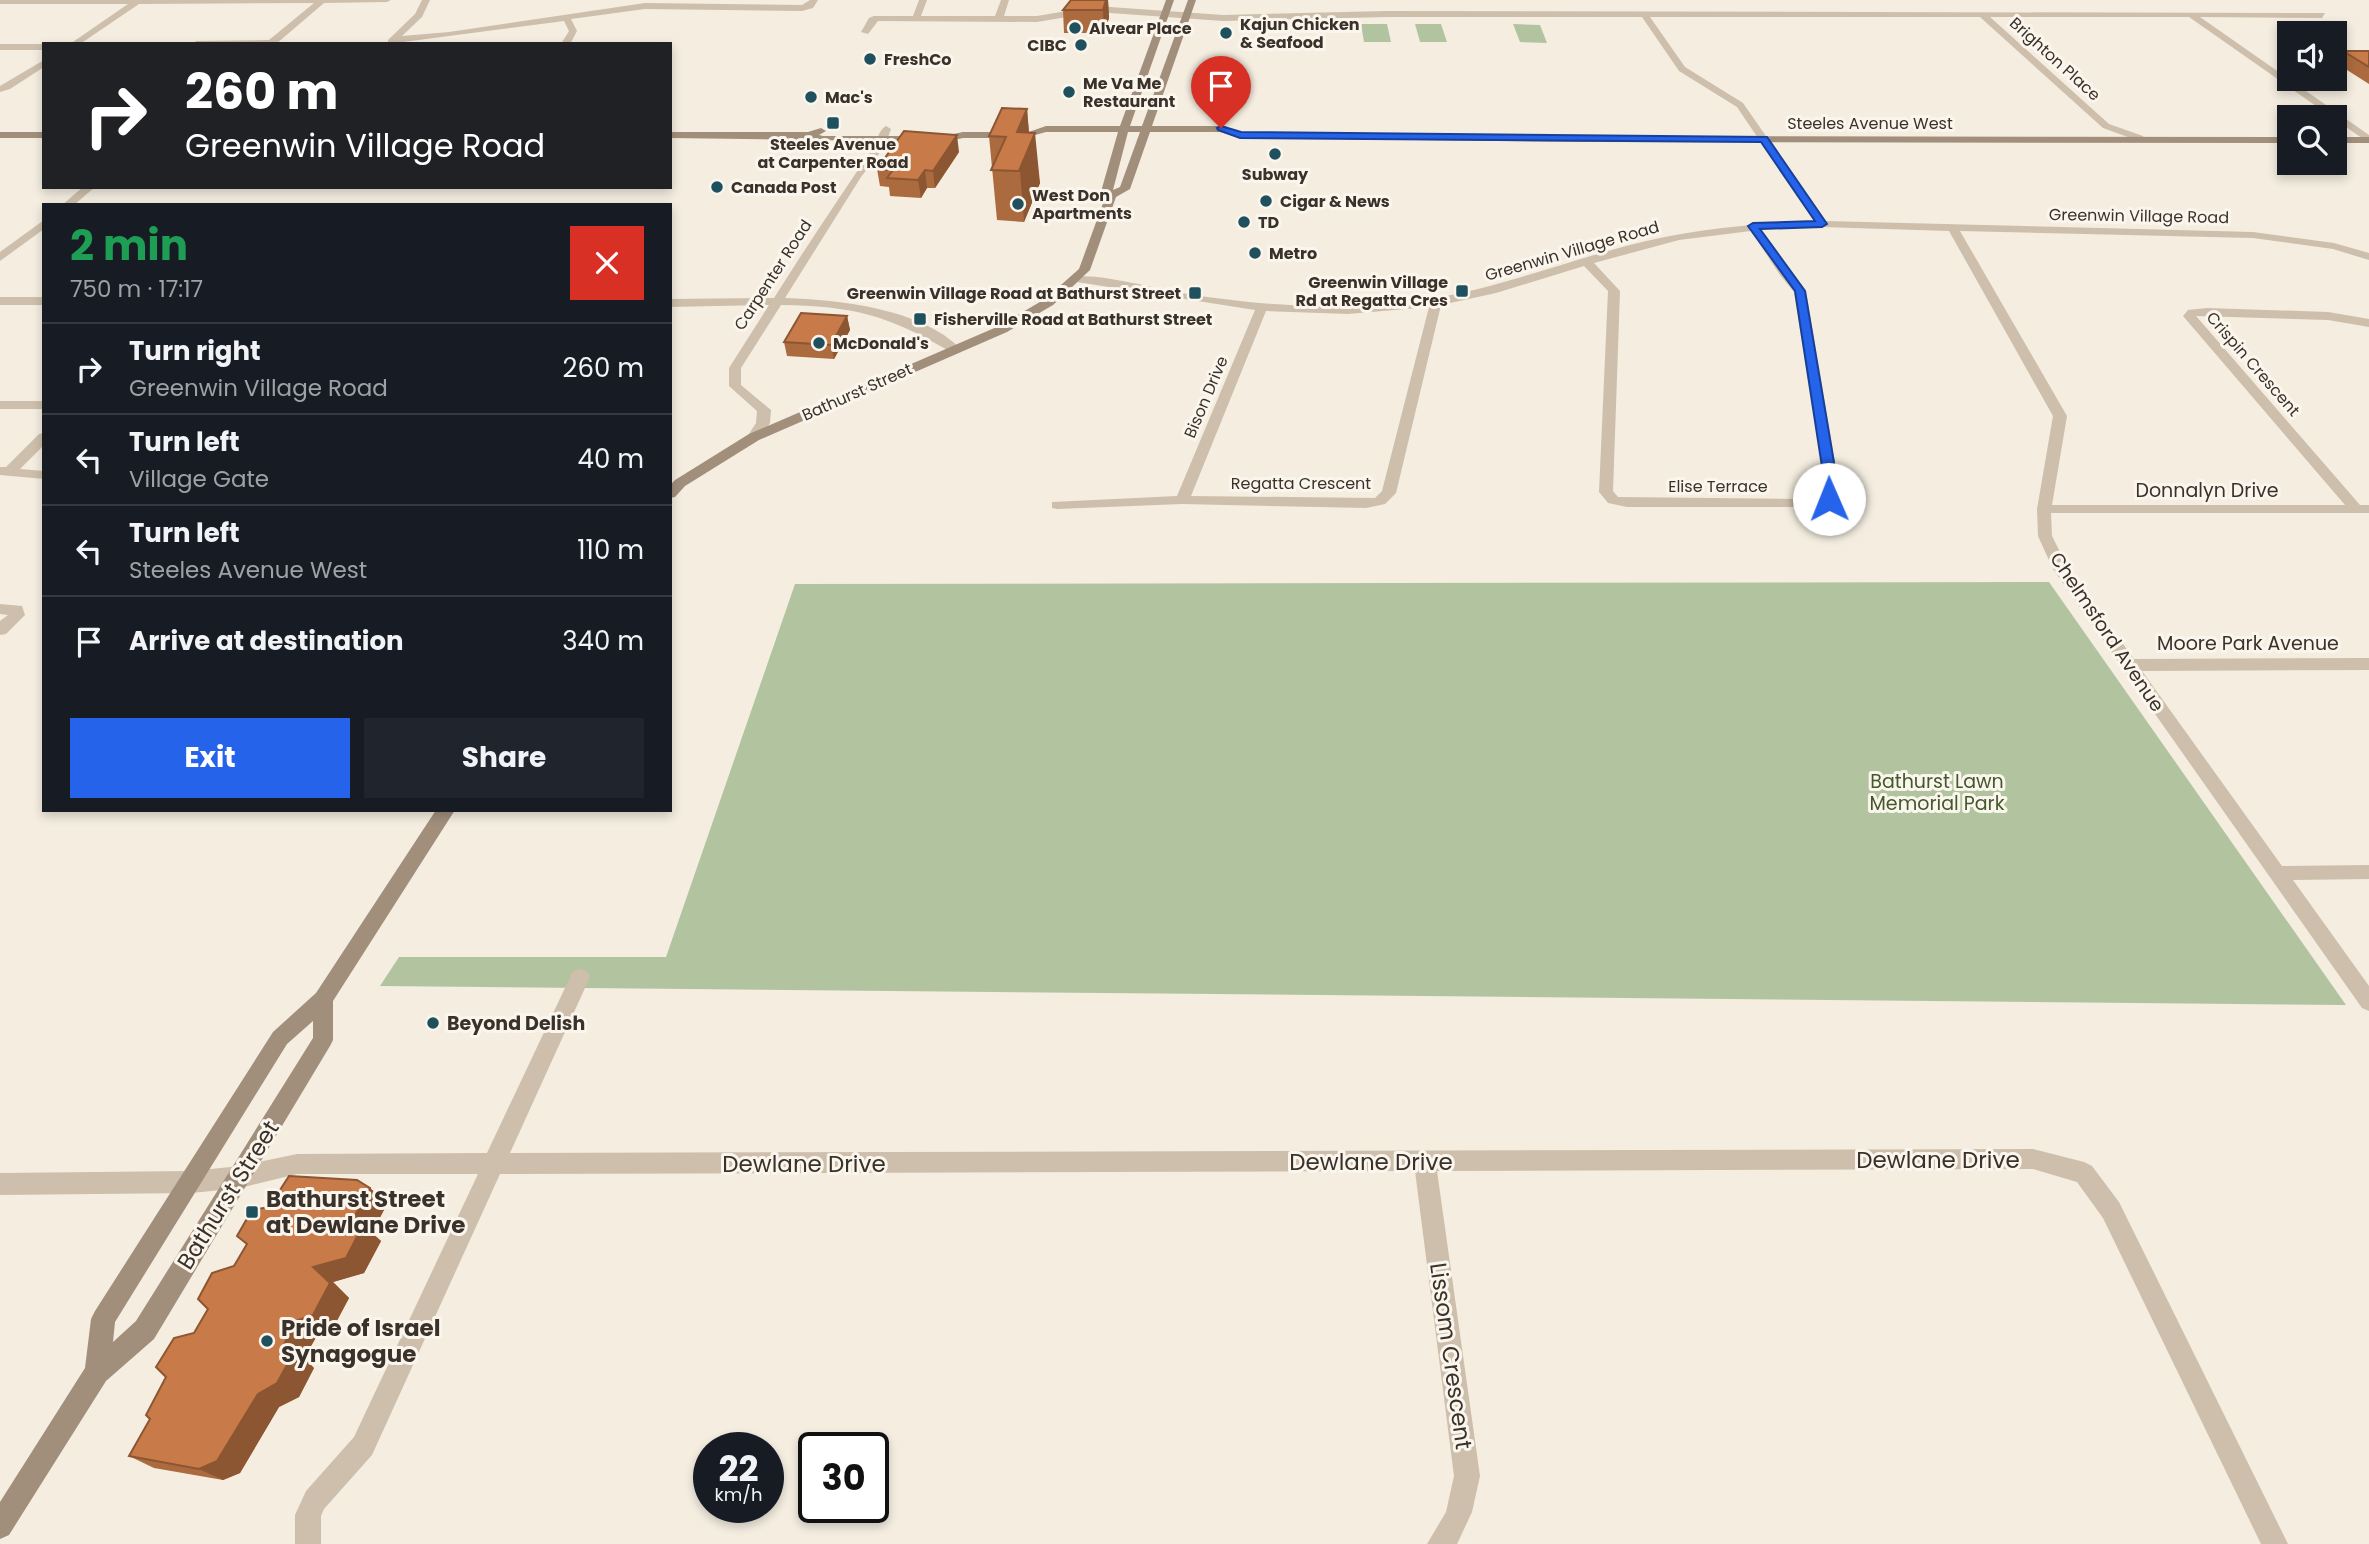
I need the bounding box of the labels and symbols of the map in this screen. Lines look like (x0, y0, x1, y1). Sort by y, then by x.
street label: Brighton Place (2005, 12, 2105, 106)
place label: Kajun Chicken & Seafood (1240, 13, 1360, 54)
place label: Alvear Place (1089, 17, 1192, 40)
marker: Alvear Place (1067, 20, 1083, 36)
marker: Kajun Chicken & Seafood (1218, 25, 1234, 41)
place label: CIBC (1027, 34, 1067, 57)
marker: CIBC (1073, 37, 1089, 53)
place label: FreshCo (884, 48, 952, 71)
marker: FreshCo (862, 51, 878, 67)
pin (1191, 56, 1251, 128)
place label: Me Va Me Restaurant (1083, 72, 1175, 113)
marker: Me Va Me Restaurant (1061, 84, 1077, 100)
place label: Mac's (825, 86, 873, 109)
marker: Mac's (803, 89, 819, 105)
street label: Steeles Avenue West (1787, 112, 1953, 135)
marker: Steeles Avenue at Carpenter Road (825, 115, 841, 131)
place label: Steeles Avenue at Carpenter Road (757, 133, 909, 174)
marker: Subway (1267, 146, 1283, 162)
place label: Subway (1242, 163, 1309, 186)
place label: Canada Post (731, 176, 836, 199)
marker: Canada Post (709, 179, 725, 195)
place label: West Don Apartments (1032, 184, 1132, 225)
place label: Cigar & News (1280, 190, 1390, 213)
marker: Cigar & News (1258, 193, 1274, 209)
marker: West Don Apartments (1010, 196, 1026, 212)
street label: Greenwin Village Road (2049, 203, 2229, 229)
place label: TD (1258, 211, 1279, 234)
marker: TD (1236, 214, 1252, 230)
street label: Carpenter Road (729, 215, 817, 335)
street label: Greenwin Village Road (1482, 215, 1662, 287)
place label: Metro (1269, 242, 1317, 265)
marker: Metro (1247, 245, 1263, 261)
place label: Greenwin Village Rd at Regatta Cres (1295, 271, 1448, 312)
place label: Greenwin Village Road at Bathurst Street (847, 282, 1181, 305)
marker: Greenwin Village Rd at Regatta Cres (1454, 283, 1470, 299)
marker: Greenwin Village Road at Bathurst Street (1187, 285, 1203, 301)
street label: Crispin Crescent (2201, 307, 2305, 422)
place label: Fisherville Road at Bathurst Street (934, 308, 1212, 331)
marker: Fisherville Road at Bathurst Street (912, 311, 928, 327)
place label: McDonald's (833, 332, 929, 355)
marker: McDonald's (811, 335, 827, 351)
street label: Bison Drive (1178, 352, 1234, 442)
street label: Bathurst Street (798, 357, 916, 427)
position arrow (1792, 462, 1866, 536)
street label: Regatta Crescent (1231, 472, 1371, 495)
street label: Elise Terrace (1668, 475, 1768, 498)
street label: Donnalyn Drive (2136, 477, 2279, 504)
street label: Chelmsford Avenue (2043, 547, 2171, 717)
street label: Moore Park Avenue (2157, 630, 2339, 657)
park label: Bathurst Lawn Memorial Park (1870, 768, 2005, 817)
place label: Beyond Delish (447, 1010, 585, 1037)
marker: Beyond Delish (425, 1015, 441, 1031)
street label: Bathurst Street (169, 1114, 287, 1276)
street label: Dewlane Drive (1856, 1144, 2020, 1176)
street label: Dewlane Drive (1289, 1146, 1453, 1178)
street label: Dewlane Drive (722, 1148, 886, 1180)
place label: Bathurst Street at Dewlane Drive (266, 1183, 466, 1241)
marker: Bathurst Street at Dewlane Drive (244, 1204, 260, 1220)
street label: Lissom Crescent (1422, 1261, 1480, 1451)
place label: Pride of Israel Synagogue (281, 1312, 440, 1370)
marker: Pride of Israel Synagogue (259, 1333, 275, 1349)
speed limit sign: 30 (798, 1432, 889, 1523)

